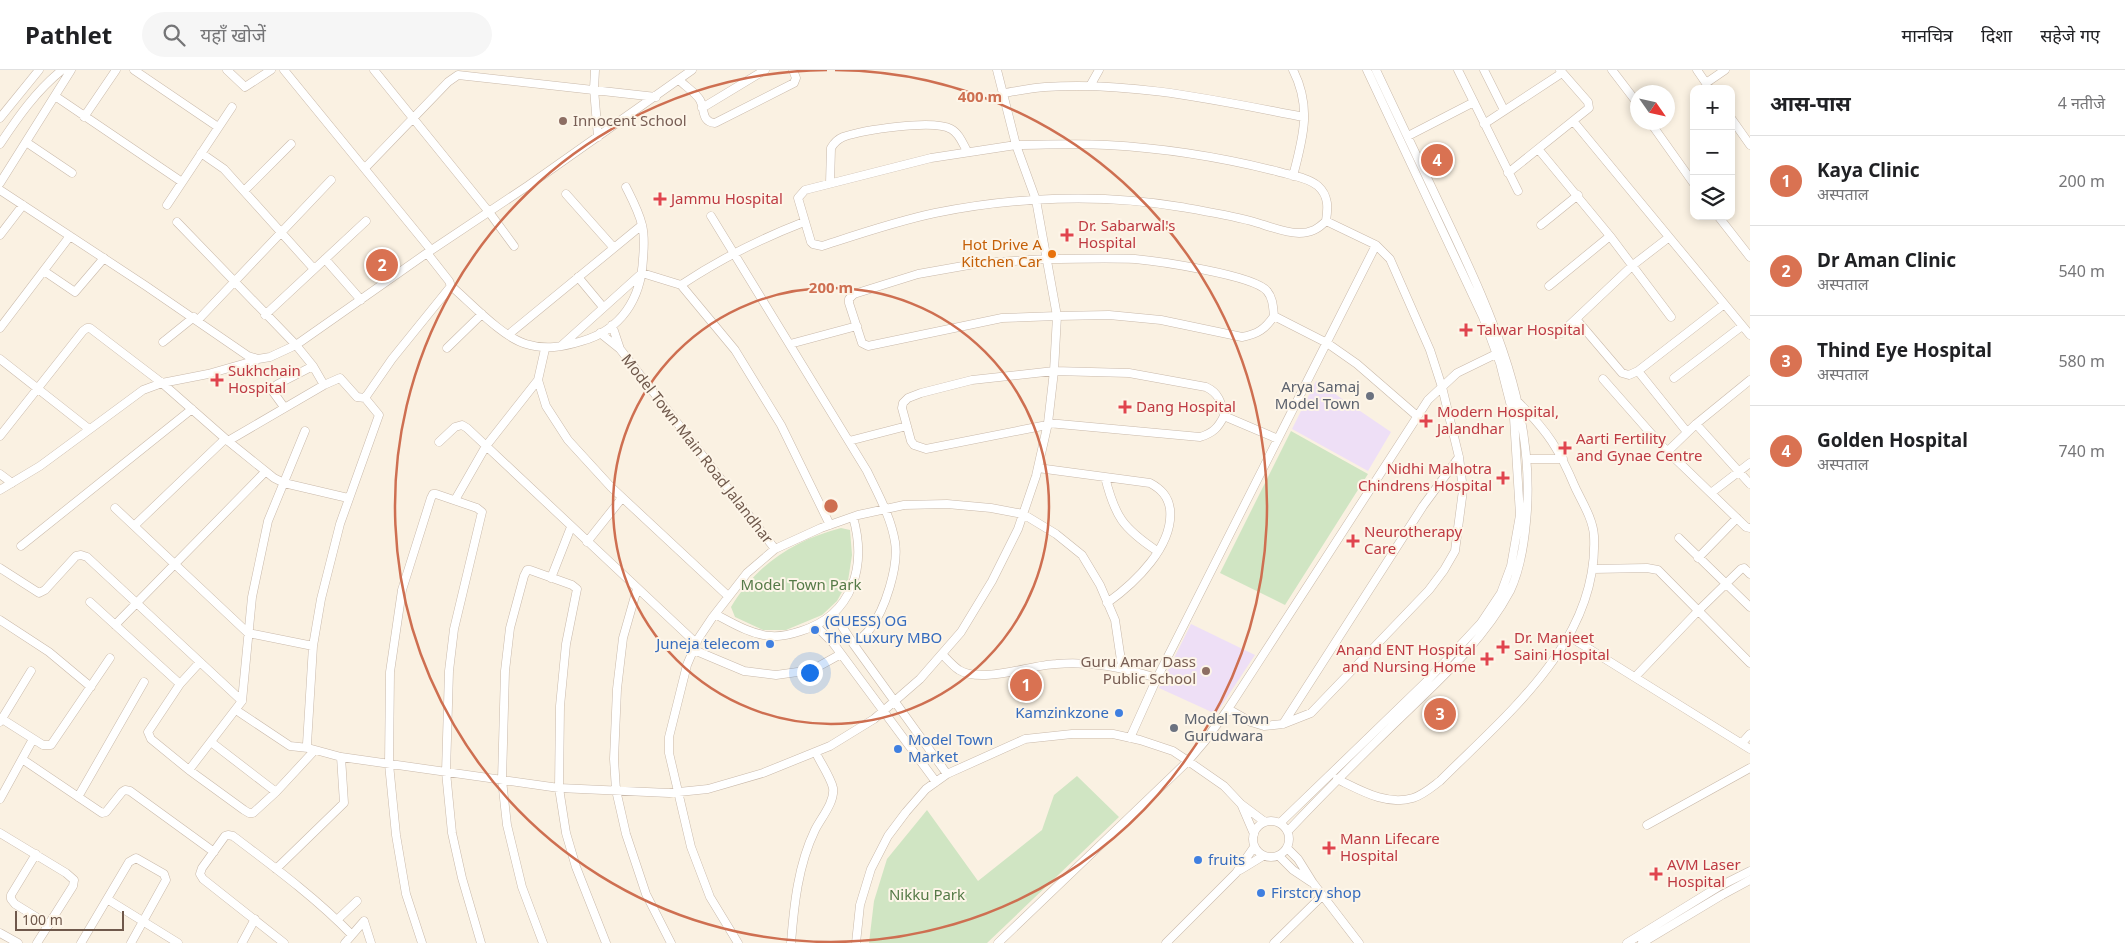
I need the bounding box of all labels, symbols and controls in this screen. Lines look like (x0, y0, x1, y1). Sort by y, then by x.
search box (142, 12, 492, 57)
text: Pathlet (25, 18, 112, 51)
icon: search (160, 21, 188, 49)
text: यहाँ खोजें (200, 22, 266, 48)
text: मानचित्र (1902, 23, 1953, 47)
text: दिशा (1981, 23, 2012, 47)
text: सहेजे गए (2040, 23, 2100, 47)
north arrow (1630, 85, 1675, 130)
map controls (1690, 85, 1735, 220)
button: + (1690, 85, 1735, 130)
text: 400 m (958, 86, 1002, 106)
text: आस-पास (1770, 89, 1851, 117)
text: 4 नतीजे (2058, 92, 2105, 114)
place label: Innocent School (573, 110, 687, 130)
marker: Innocent School (557, 115, 569, 127)
button: − (1690, 130, 1735, 175)
pin: 4 (1421, 141, 1453, 179)
text: Kaya Clinic (1817, 157, 1920, 183)
text: 1 (1781, 170, 1791, 192)
text: 200 m (2058, 170, 2105, 192)
button: layers (1690, 175, 1735, 220)
text: अस्पताल (1817, 183, 1869, 205)
place label: Jammu Hospital (669, 188, 783, 208)
marker: Jammu Hospital (653, 192, 667, 206)
place label: Dr. Sabarwal's Hospital (1078, 215, 1175, 252)
marker: Dr. Sabarwal's Hospital (1060, 228, 1074, 242)
place label: Hot Drive A Kitchen Car (961, 234, 1042, 271)
pin: 2 (366, 246, 398, 284)
text: Dr Aman Clinic (1817, 247, 1956, 273)
marker: Hot Drive A Kitchen Car (1046, 248, 1058, 260)
text: 2 (1781, 260, 1791, 282)
text: 540 m (2058, 260, 2105, 282)
text: अस्पताल (1817, 273, 1869, 295)
text: 200 m (809, 277, 853, 297)
place label: Talwar Hospital (1477, 319, 1585, 339)
marker: Talwar Hospital (1459, 323, 1473, 337)
text: Thind Eye Hospital (1817, 337, 1992, 363)
street label: Model Town Main Road Jalandhar (617, 350, 778, 547)
text: 3 (1781, 350, 1791, 372)
text: 580 m (2058, 350, 2105, 372)
place label: Sukhchain Hospital (228, 360, 301, 397)
text: अस्पताल (1817, 363, 1869, 385)
marker: Sukhchain Hospital (210, 373, 224, 387)
place label: Arya Samaj Model Town (1275, 376, 1360, 413)
marker: Arya Samaj Model Town (1364, 390, 1376, 402)
place label: Dang Hospital (1136, 396, 1236, 416)
marker: Dang Hospital (1118, 400, 1132, 414)
place label: Modern Hospital, Jalandhar (1435, 401, 1559, 438)
marker: Modern Hospital, Jalandhar (1419, 414, 1433, 428)
text: Golden Hospital (1817, 427, 1968, 453)
place label: Aarti Fertility and Gynae Centre (1576, 428, 1702, 465)
text: 4 (1781, 440, 1791, 462)
text: 740 m (2058, 440, 2105, 462)
marker: Aarti Fertility and Gynae Centre (1558, 441, 1572, 455)
text: अस्पताल (1817, 453, 1869, 475)
place label: Nidhi Malhotra Chindrens Hospital (1358, 458, 1492, 495)
marker: Nidhi Malhotra Chindrens Hospital (1496, 471, 1510, 485)
centre of rings (822, 497, 840, 515)
place label: Neurotherapy Care (1364, 521, 1462, 558)
marker: Neurotherapy Care (1346, 534, 1360, 548)
park label: Model Town Park (741, 574, 861, 594)
place label: (GUESS) OG The Luxury MBO (825, 610, 942, 647)
marker: (GUESS) OG The Luxury MBO (809, 624, 821, 636)
place label: Dr. Manjeet Saini Hospital (1514, 627, 1610, 664)
place label: Juneja telecom (654, 633, 760, 653)
marker: Juneja telecom (764, 638, 776, 650)
place label: Anand ENT Hospital and Nursing Home (1336, 639, 1476, 676)
marker: Dr. Manjeet Saini Hospital (1496, 640, 1510, 654)
place label: Guru Amar Dass Public School (1081, 651, 1196, 688)
marker: Anand ENT Hospital and Nursing Home (1480, 652, 1494, 666)
your location (797, 660, 823, 686)
marker: Guru Amar Dass Public School (1200, 665, 1212, 677)
pin: 1 (1010, 666, 1042, 704)
pin: 3 (1424, 695, 1456, 733)
place label: Kamzinkzone (1015, 702, 1109, 722)
marker: Kamzinkzone (1113, 707, 1125, 719)
place label: Model Town Gurudwara (1184, 708, 1269, 745)
marker: Model Town Gurudwara (1168, 722, 1180, 734)
place label: Model Town Market (908, 729, 993, 766)
marker: Model Town Market (892, 743, 904, 755)
place label: Mann Lifecare Hospital (1340, 828, 1440, 865)
marker: Mann Lifecare Hospital (1322, 841, 1336, 855)
place label: fruits (1208, 849, 1245, 869)
marker: fruits (1192, 854, 1204, 866)
place label: AVM Laser Hospital (1667, 854, 1741, 891)
marker: AVM Laser Hospital (1649, 867, 1663, 881)
place label: Firstcry shop (1271, 882, 1361, 902)
park label: Nikku Park (889, 884, 965, 904)
marker: Firstcry shop (1255, 887, 1267, 899)
scale bar (15, 908, 124, 931)
text: 100 m (22, 910, 63, 929)

